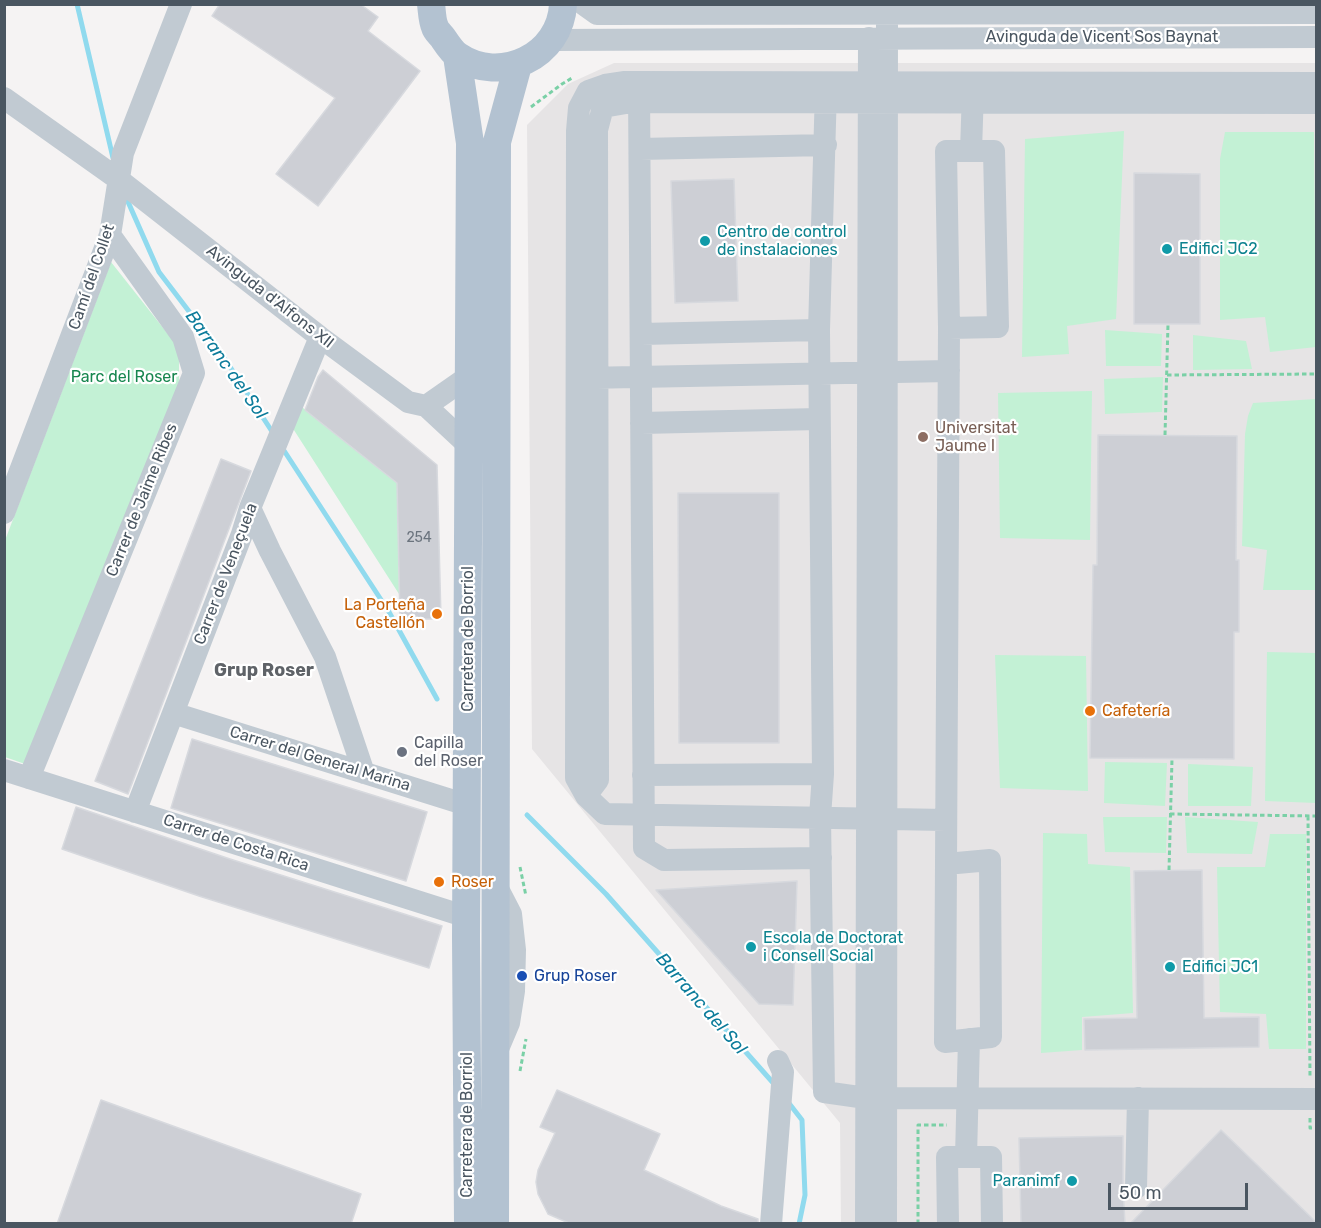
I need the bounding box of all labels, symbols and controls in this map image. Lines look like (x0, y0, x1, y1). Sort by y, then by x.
street label: Avinguda de Vicent Sos Baynat (986, 27, 1218, 47)
street label: Camí del Collet (65, 222, 119, 332)
place label: Centro de control de instalaciones (717, 222, 847, 260)
marker: Centro de control de instalaciones (698, 234, 712, 248)
place label: Edifici JC2 (1179, 239, 1258, 259)
street label: Avinguda d'Alfons XII (202, 241, 338, 353)
marker: Edifici JC2 (1160, 242, 1174, 256)
water label: Barranc del Sol (181, 306, 271, 424)
park label: Parc del Roser (71, 367, 177, 387)
place label: Universitat Jaume I (935, 418, 1017, 456)
street label: Carrer de Jaime Ribes (102, 420, 182, 580)
marker: Universitat Jaume I (916, 430, 930, 444)
street label: Carrer de Veneçuela (190, 500, 262, 648)
house number: 254 (406, 530, 432, 546)
street label: Carretera de Borriol (458, 566, 478, 712)
place label: La Porteña Castellón (344, 595, 425, 633)
marker: La Porteña Castellón (430, 607, 444, 621)
district label: Grup Roser (214, 660, 314, 682)
place label: Cafetería (1102, 701, 1170, 721)
marker: Cafetería (1083, 704, 1097, 718)
street label: Carrer del General Marina (227, 722, 413, 796)
place label: Capilla del Roser (414, 733, 483, 771)
marker: Capilla del Roser (395, 745, 409, 759)
street label: Carrer de Costa Rica (161, 810, 311, 876)
place label: Roser (451, 872, 494, 892)
marker: Roser (432, 875, 446, 889)
place label: Escola de Doctorat i Consell Social (763, 928, 903, 966)
marker: Escola de Doctorat i Consell Social (744, 940, 758, 954)
water label: Barranc del Sol (651, 949, 751, 1059)
place label: Edifici JC1 (1182, 957, 1258, 977)
marker: Edifici JC1 (1163, 960, 1177, 974)
place label: Grup Roser (534, 966, 617, 986)
marker: Grup Roser (515, 969, 529, 983)
street label: Carretera de Borriol (457, 1052, 477, 1198)
place label: Paranimf (992, 1171, 1060, 1191)
scale bar (1111, 1171, 1250, 1209)
marker: Paranimf (1065, 1174, 1079, 1188)
text: 50 m (1119, 1182, 1162, 1204)

